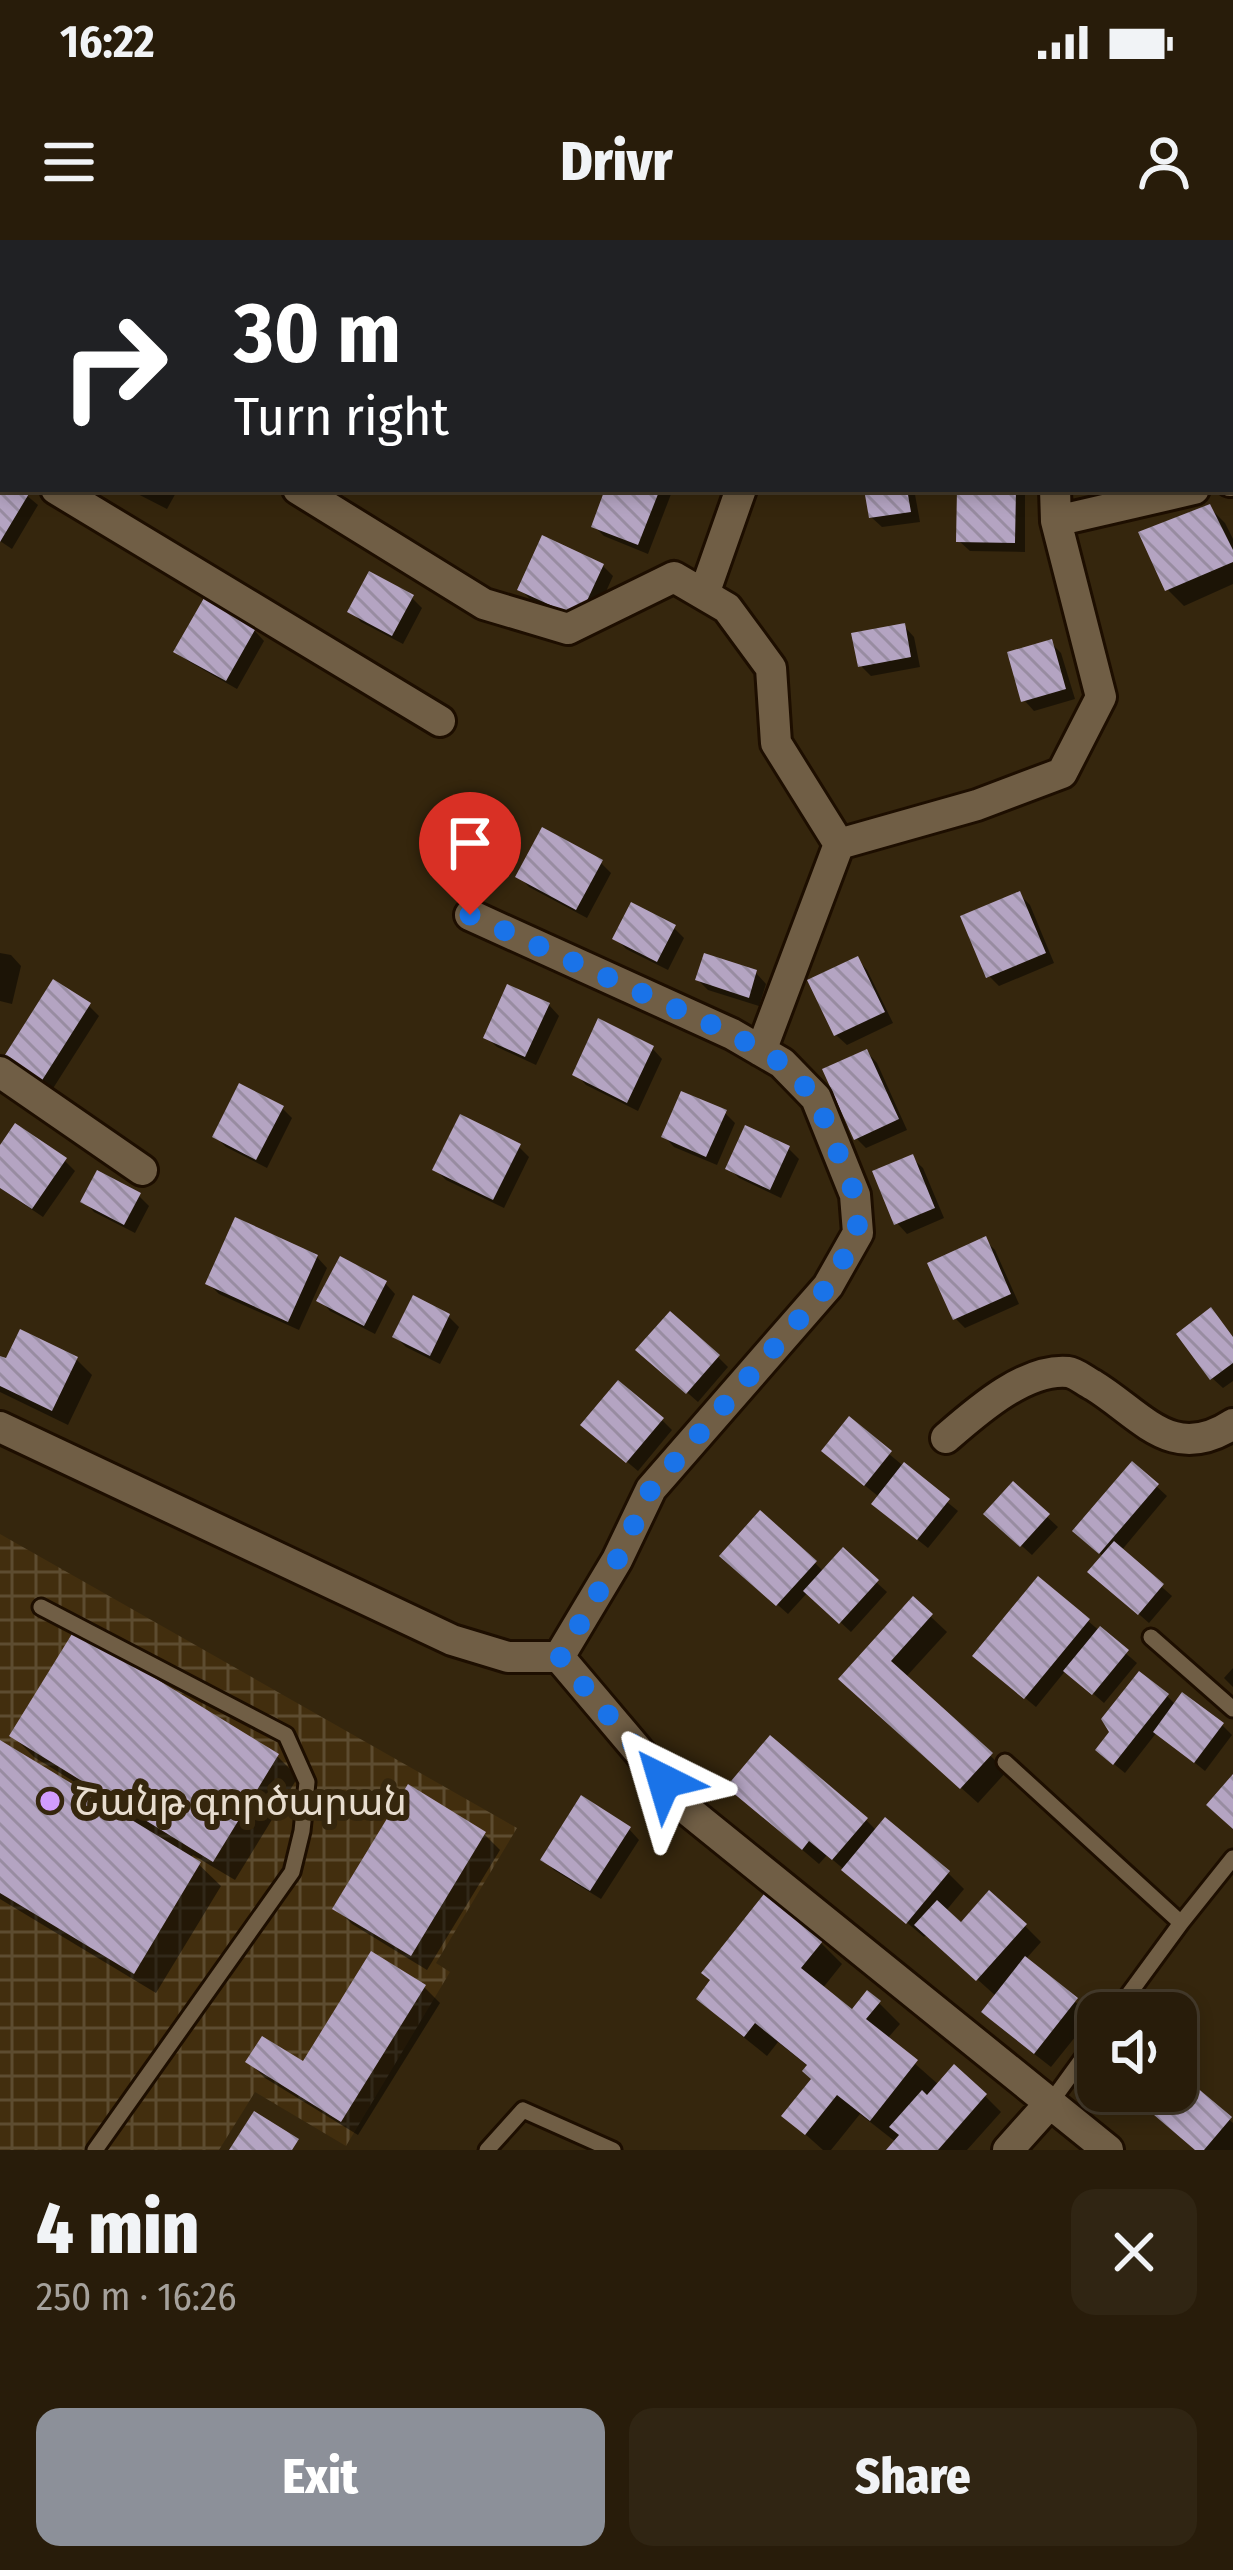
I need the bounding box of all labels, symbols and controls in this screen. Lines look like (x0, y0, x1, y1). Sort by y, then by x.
text: 16:22 (60, 15, 155, 69)
icon: menu (36, 129, 102, 195)
icon: person (1131, 129, 1197, 195)
text: Drivr (561, 130, 673, 194)
text: 30 m (234, 283, 401, 384)
icon: right (36, 288, 192, 444)
text: Turn right (234, 385, 449, 449)
pin (419, 792, 521, 915)
icon: arrive (437, 810, 503, 876)
position arrow (601, 1718, 727, 1844)
place label: Շանթ գործարան (74, 1779, 407, 1825)
marker: Շանթ գործարան (37, 1788, 63, 1814)
map controls (1077, 1992, 1197, 2112)
button: sound (1077, 1992, 1197, 2112)
text: 4 min (36, 2186, 199, 2272)
button: close (1071, 2189, 1197, 2315)
text: 250 m · 16:26 (36, 2274, 237, 2320)
button: Exit (36, 2408, 605, 2546)
button: Share (629, 2408, 1197, 2546)

